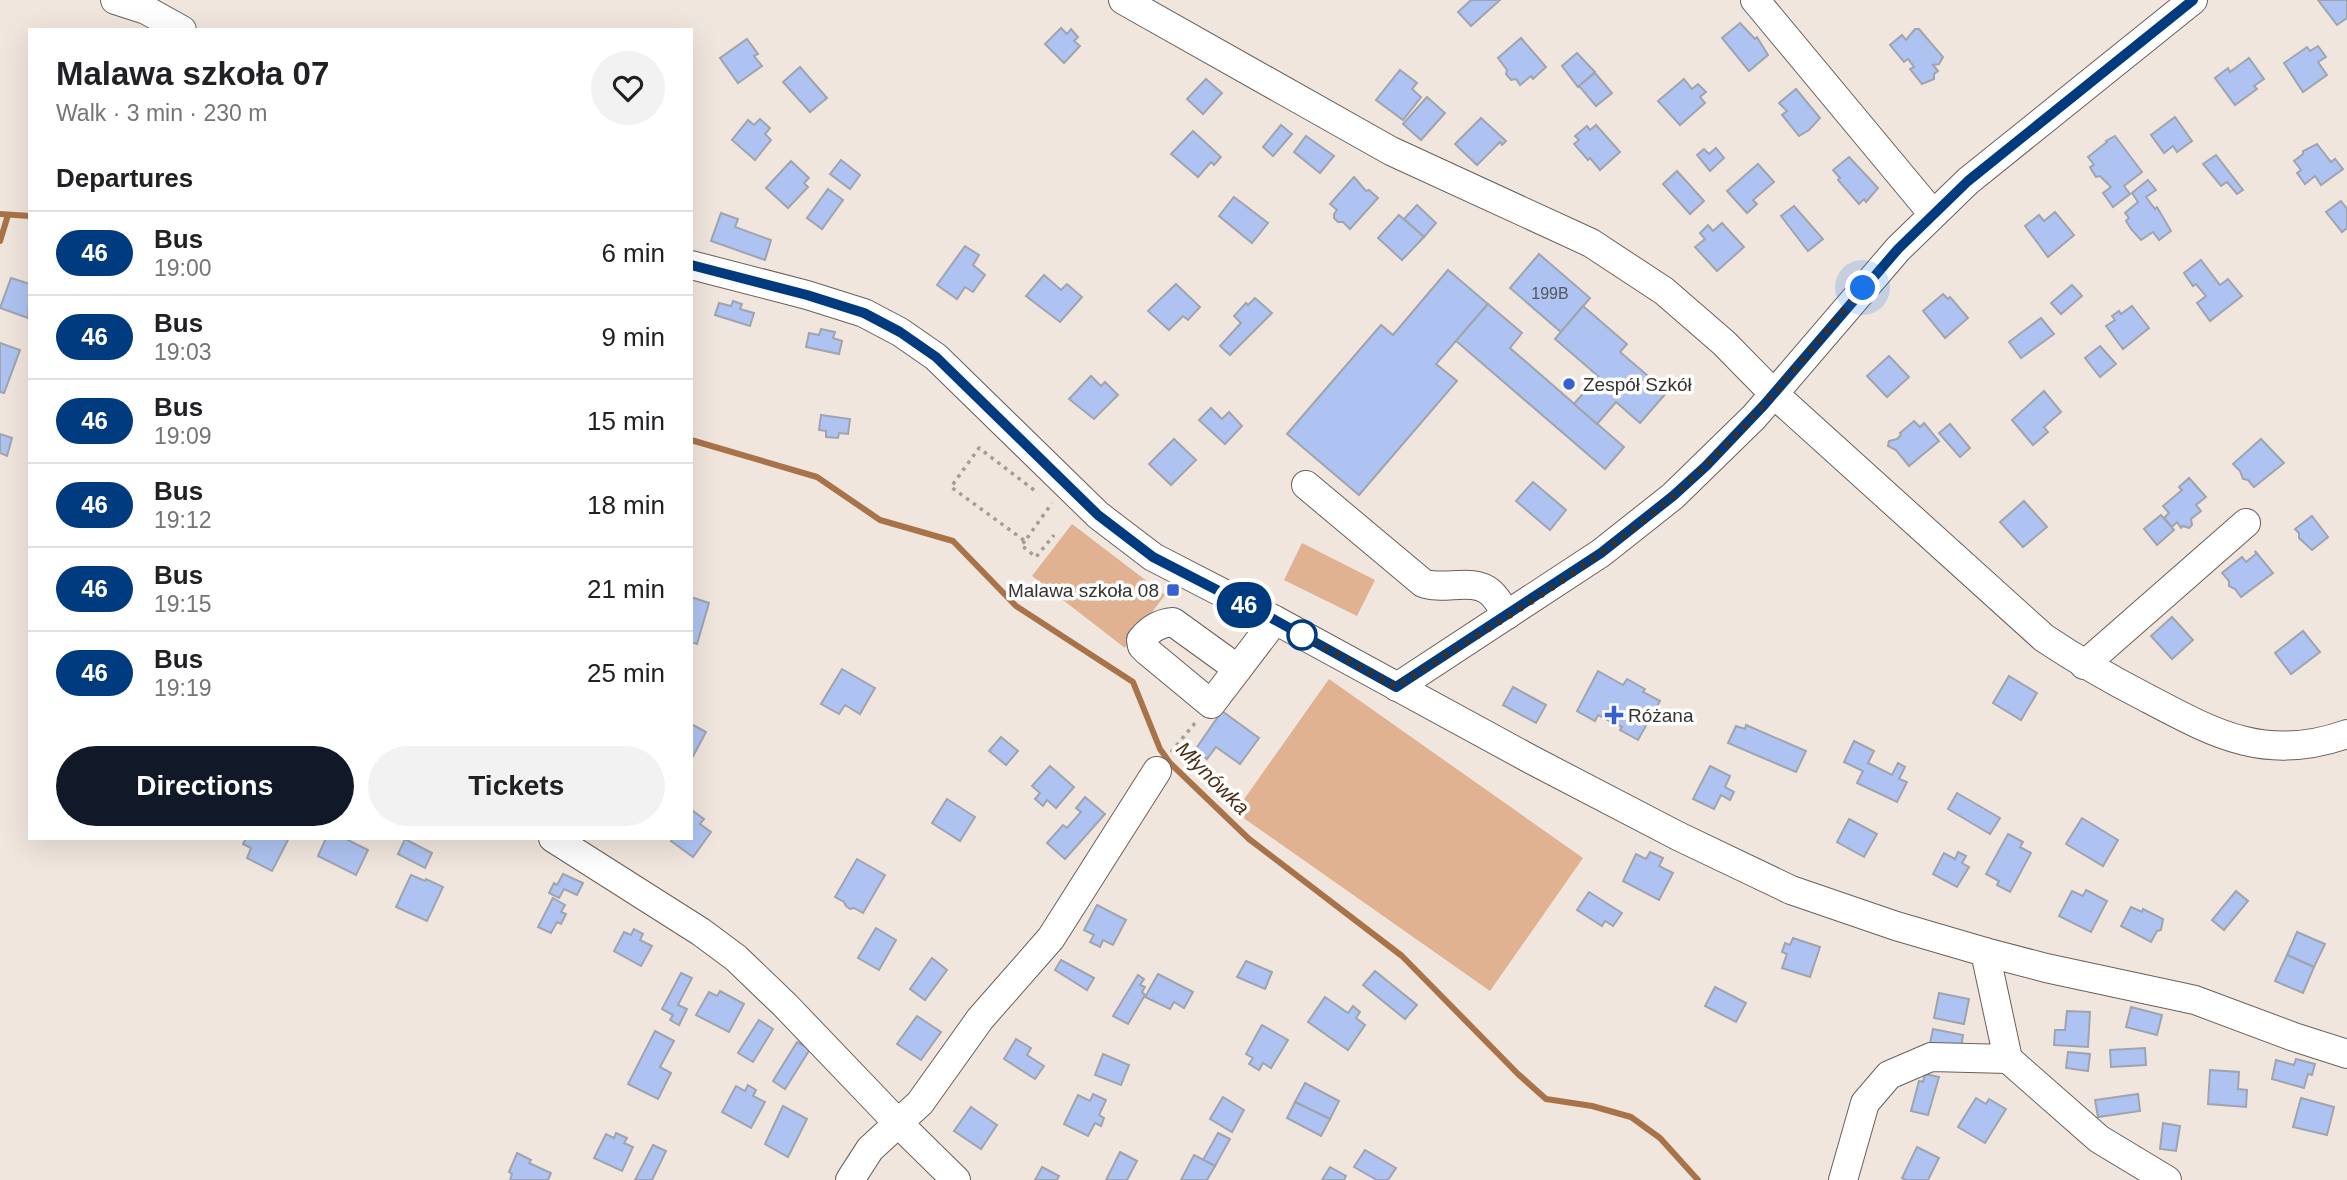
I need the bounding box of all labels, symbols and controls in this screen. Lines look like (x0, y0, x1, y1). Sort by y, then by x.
button: heart (591, 51, 665, 125)
text: Malawa szkoła 07 (56, 55, 329, 92)
text: Walk · 3 min · 230 m (56, 100, 267, 126)
text: Departures (56, 163, 193, 193)
text: Bus (154, 224, 203, 254)
text: 6 min (601, 238, 665, 268)
text: 46 (81, 239, 108, 266)
text: 19:00 (154, 255, 212, 281)
your location (1845, 270, 1880, 305)
house number: 199B (1531, 285, 1569, 302)
text: Bus (154, 308, 203, 338)
text: 9 min (601, 322, 665, 352)
text: 46 (81, 323, 108, 350)
text: 19:03 (154, 339, 212, 365)
place label: Zespół Szkół (1583, 374, 1693, 395)
marker: Zespół Szkół (1561, 376, 1577, 392)
text: Bus (154, 392, 203, 422)
text: 15 min (587, 406, 665, 436)
text: 46 (81, 407, 108, 434)
text: 19:09 (154, 423, 212, 449)
text: Bus (154, 476, 203, 506)
text: 18 min (587, 490, 665, 520)
text: 46 (81, 491, 108, 518)
text: 19:12 (154, 507, 212, 533)
text: Bus (154, 560, 203, 590)
text: 21 min (587, 574, 665, 604)
text: 46 (81, 575, 108, 602)
place label: Malawa szkoła 08 (1008, 580, 1159, 601)
marker: Malawa szkoła 08 (1165, 582, 1181, 598)
line badge: 46 (1212, 582, 1276, 628)
text: 19:15 (154, 591, 212, 617)
text: 46 (1231, 591, 1257, 618)
unlabelled marker (1287, 620, 1317, 650)
text: Bus (154, 644, 203, 674)
text: 25 min (587, 658, 665, 688)
text: 46 (81, 659, 108, 686)
text: 19:19 (154, 675, 212, 701)
place label: Różana (1628, 705, 1694, 726)
marker: Różana (1606, 707, 1622, 723)
water label: Młynówka (1172, 737, 1254, 819)
button: Directions (56, 746, 354, 826)
button: Tickets (368, 746, 665, 826)

